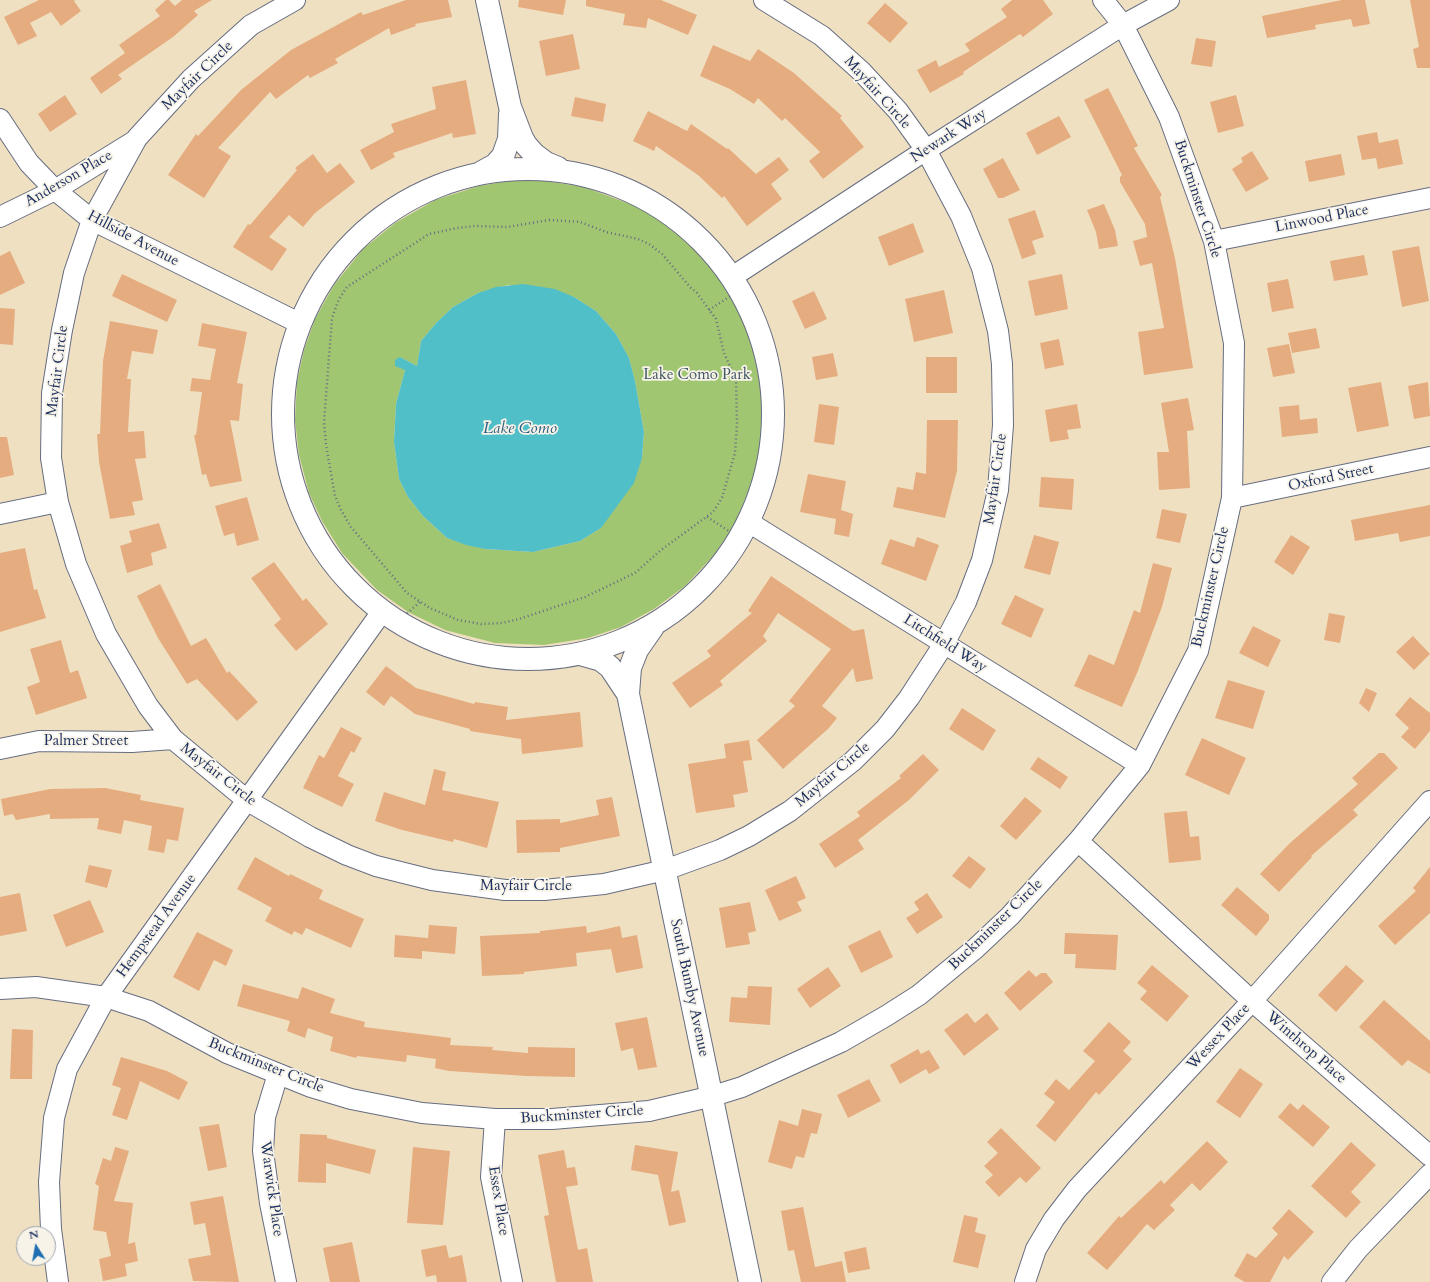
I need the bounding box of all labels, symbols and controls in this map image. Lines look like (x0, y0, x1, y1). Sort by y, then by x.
street label: Mayfair Circle (159, 38, 237, 114)
street label: Mayfair Circle (840, 53, 914, 133)
street label: Newark Way (908, 105, 990, 167)
street label: Buckminster Circle (1169, 138, 1225, 260)
street label: Anderson Place (22, 147, 116, 211)
street label: Linwood Place (1274, 201, 1370, 237)
street label: Hillside Avenue (84, 207, 182, 271)
street label: Mayfair Circle (43, 324, 73, 418)
park label: Lake Como Park (643, 367, 751, 385)
water label: Lake Como (483, 419, 557, 439)
street label: Mayfair Circle (981, 432, 1011, 526)
street label: Oxford Street (1287, 460, 1375, 496)
street label: Buckminster Circle (1188, 525, 1234, 649)
street label: Litchfield Way (900, 611, 990, 677)
street label: Palmer Street (44, 733, 128, 751)
street label: Mayfair Circle (792, 739, 874, 811)
street label: Mayfair Circle (176, 740, 260, 810)
street label: Hempstead Avenue (113, 871, 201, 981)
street label: Buckminster Circle (945, 876, 1047, 974)
street label: Mayfair Circle (480, 878, 572, 896)
street label: South Bumby Avenue (666, 917, 712, 1059)
street label: Wessex Place (1184, 1000, 1254, 1074)
street label: Winthrop Place (1262, 1008, 1350, 1088)
street label: Buckminster Circle (205, 1035, 327, 1097)
street label: Buckminster Circle (520, 1102, 644, 1128)
street label: Warwick Place (255, 1140, 287, 1238)
street label: Essex Place (484, 1165, 512, 1237)
north arrow (16, 1226, 56, 1266)
text: N (28, 1226, 40, 1243)

